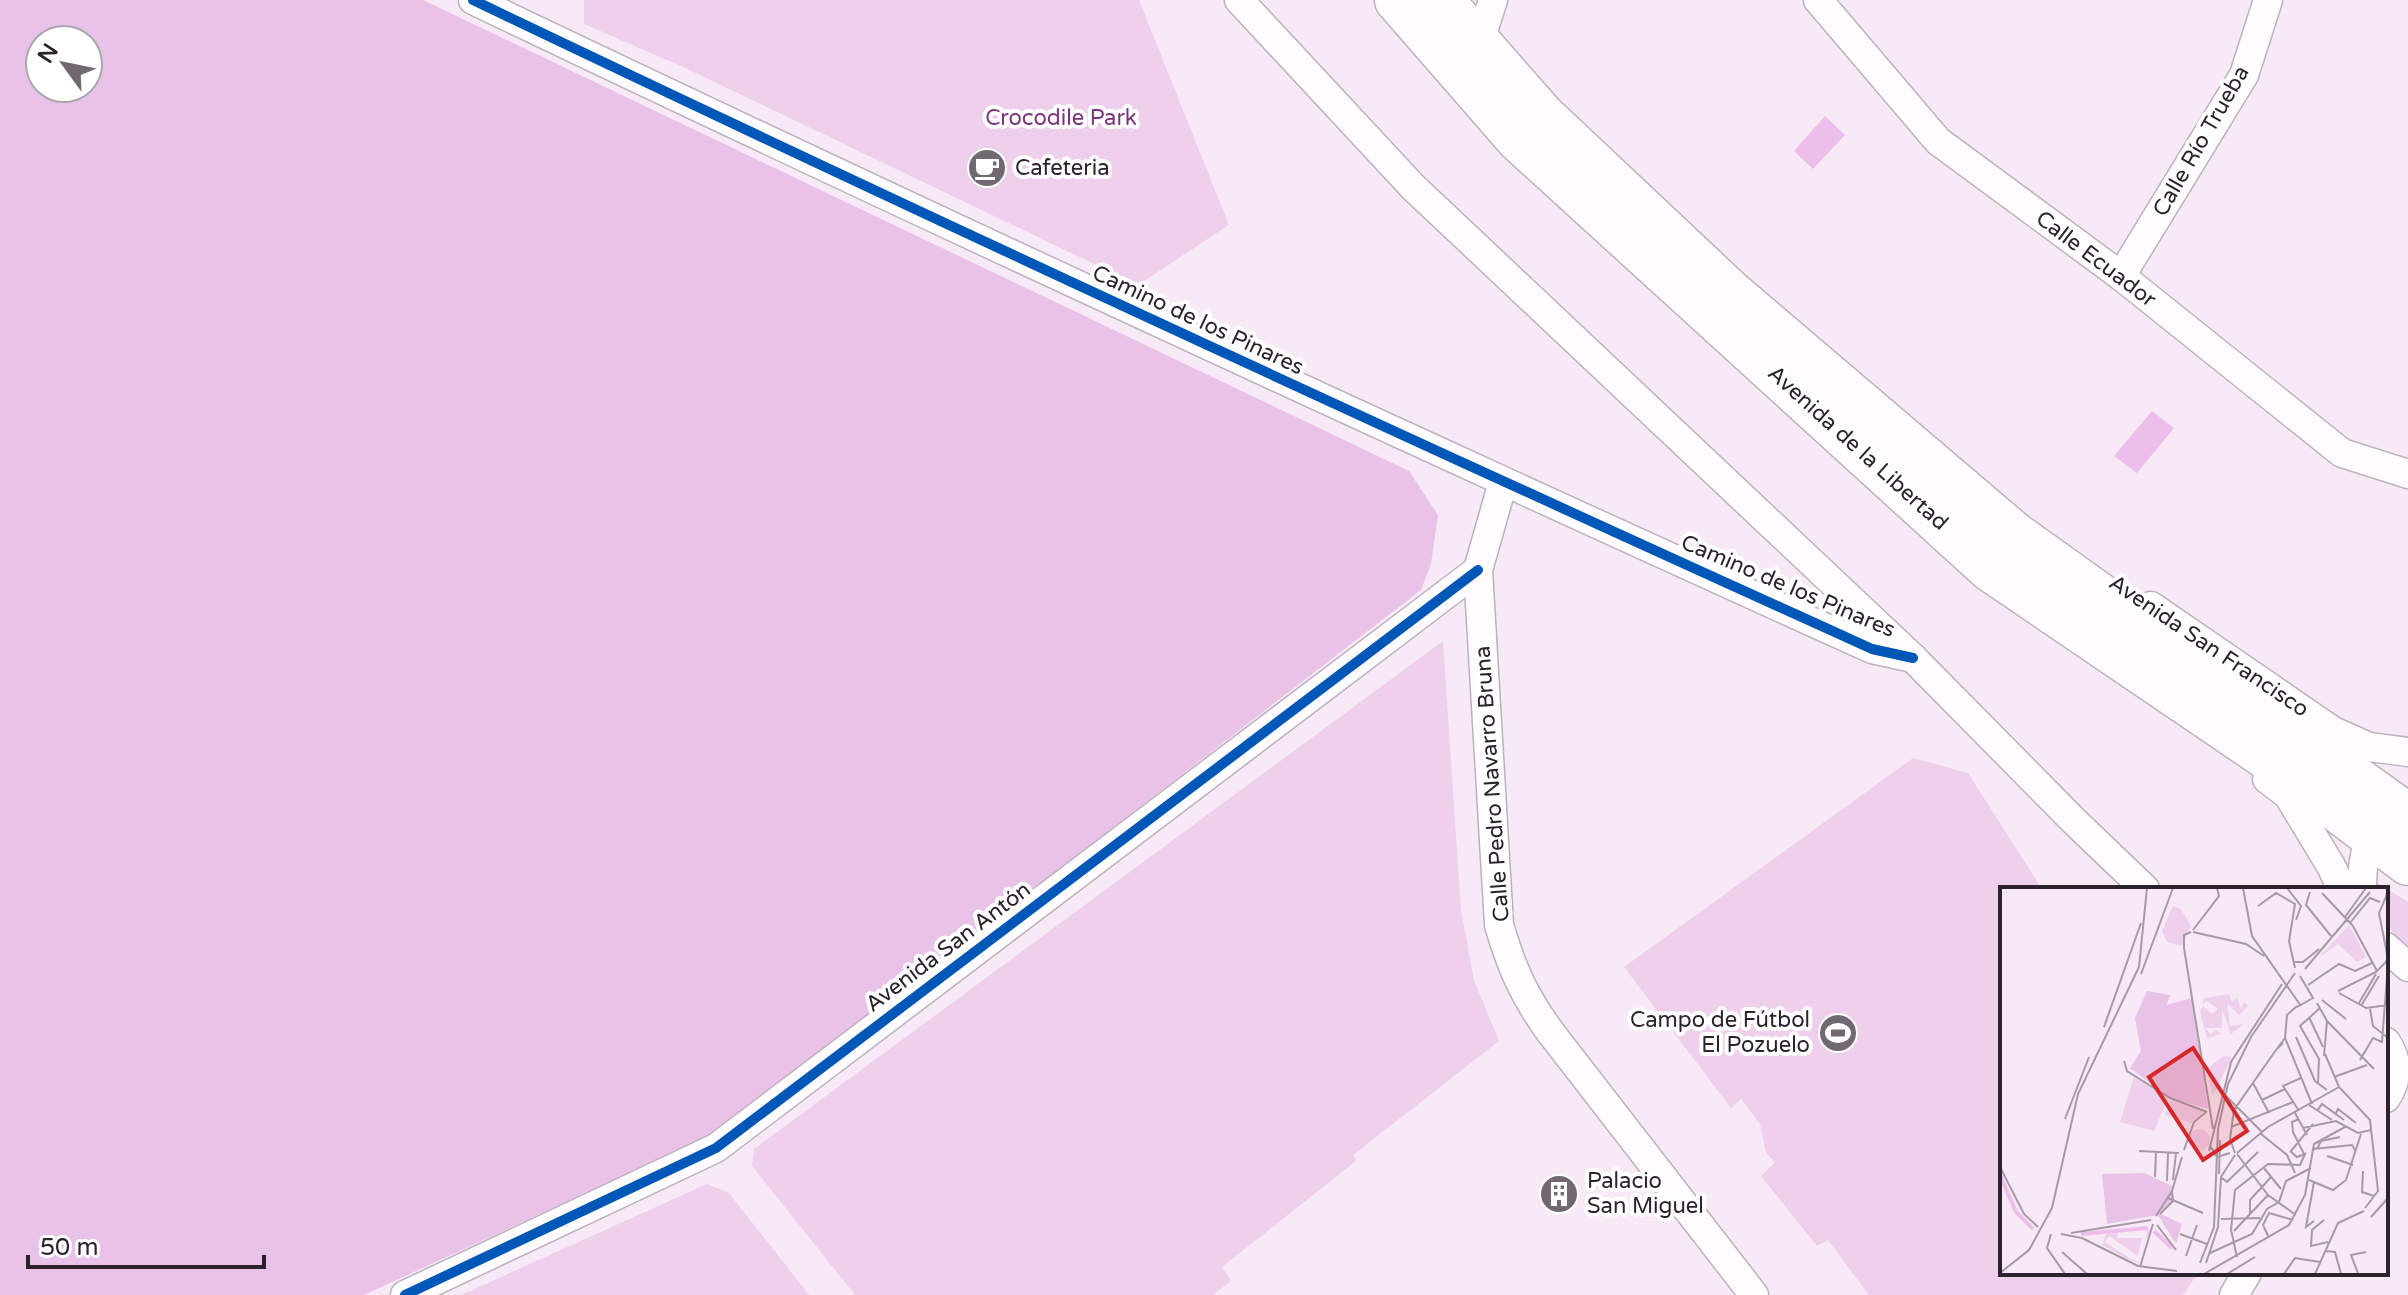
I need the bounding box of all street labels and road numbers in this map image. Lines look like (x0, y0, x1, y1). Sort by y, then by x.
street label: Calle Río Trueba (2147, 61, 2255, 221)
street label: Calle Ecuador (2031, 205, 2162, 313)
street label: Camino de los Pinares (1088, 260, 1308, 380)
street label: Avenida de la Libertad (1762, 360, 1954, 536)
street label: Camino de los Pinares (1677, 529, 1899, 643)
street label: Avenida San Francisco (2104, 569, 2314, 723)
street label: Calle Pedro Navarro Bruna (1469, 645, 1515, 923)
street label: Avenida San Antón (860, 876, 1036, 1018)

